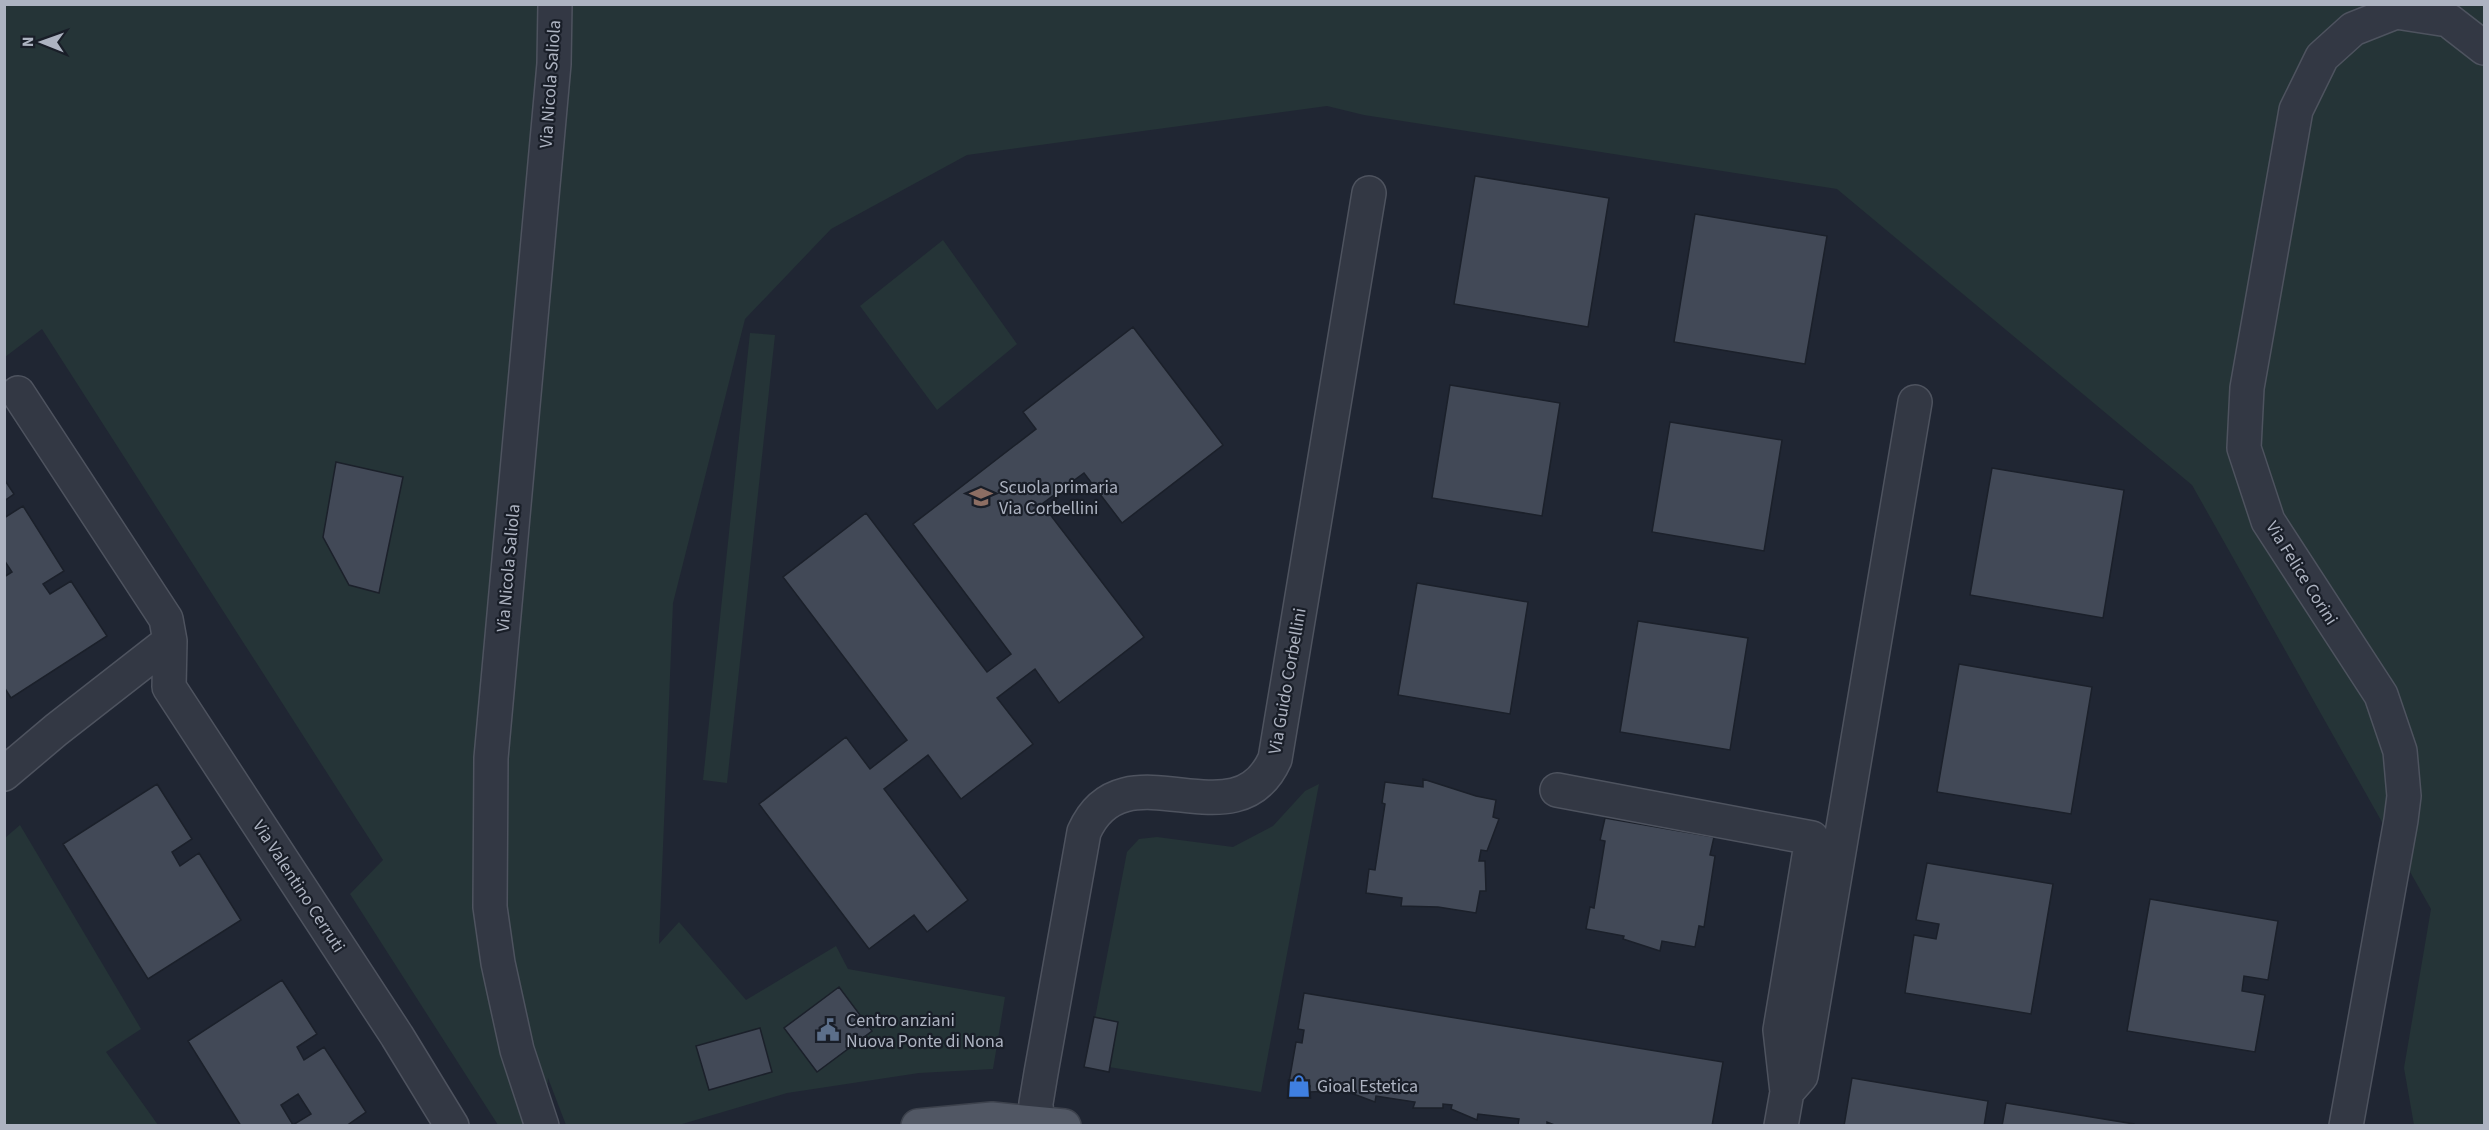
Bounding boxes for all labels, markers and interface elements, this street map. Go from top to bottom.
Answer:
north arrow [12,12,72,72]
street label: Via Nicola Saliola [534,19,567,149]
text: N [17,36,39,47]
place label: Scuola primaria Via Corbellini [999,475,1118,521]
school or university icon: Scuola primaria Via Corbellini [968,484,994,510]
street label: Via Nicola Saliola [490,503,527,633]
street label: Via Felice Corini [2260,516,2344,630]
street label: Via Guido Corbellini [1262,606,1313,756]
street label: Via Valentino Cerruti [246,815,351,957]
place label: Centro anziani Nuova Ponte di Nona [846,1008,1004,1054]
public building icon: Centro anziani Nuova Ponte di Nona [815,1017,841,1043]
shop icon: Gioal Estetica [1286,1073,1312,1099]
place label: Gioal Estetica [1317,1074,1418,1099]

